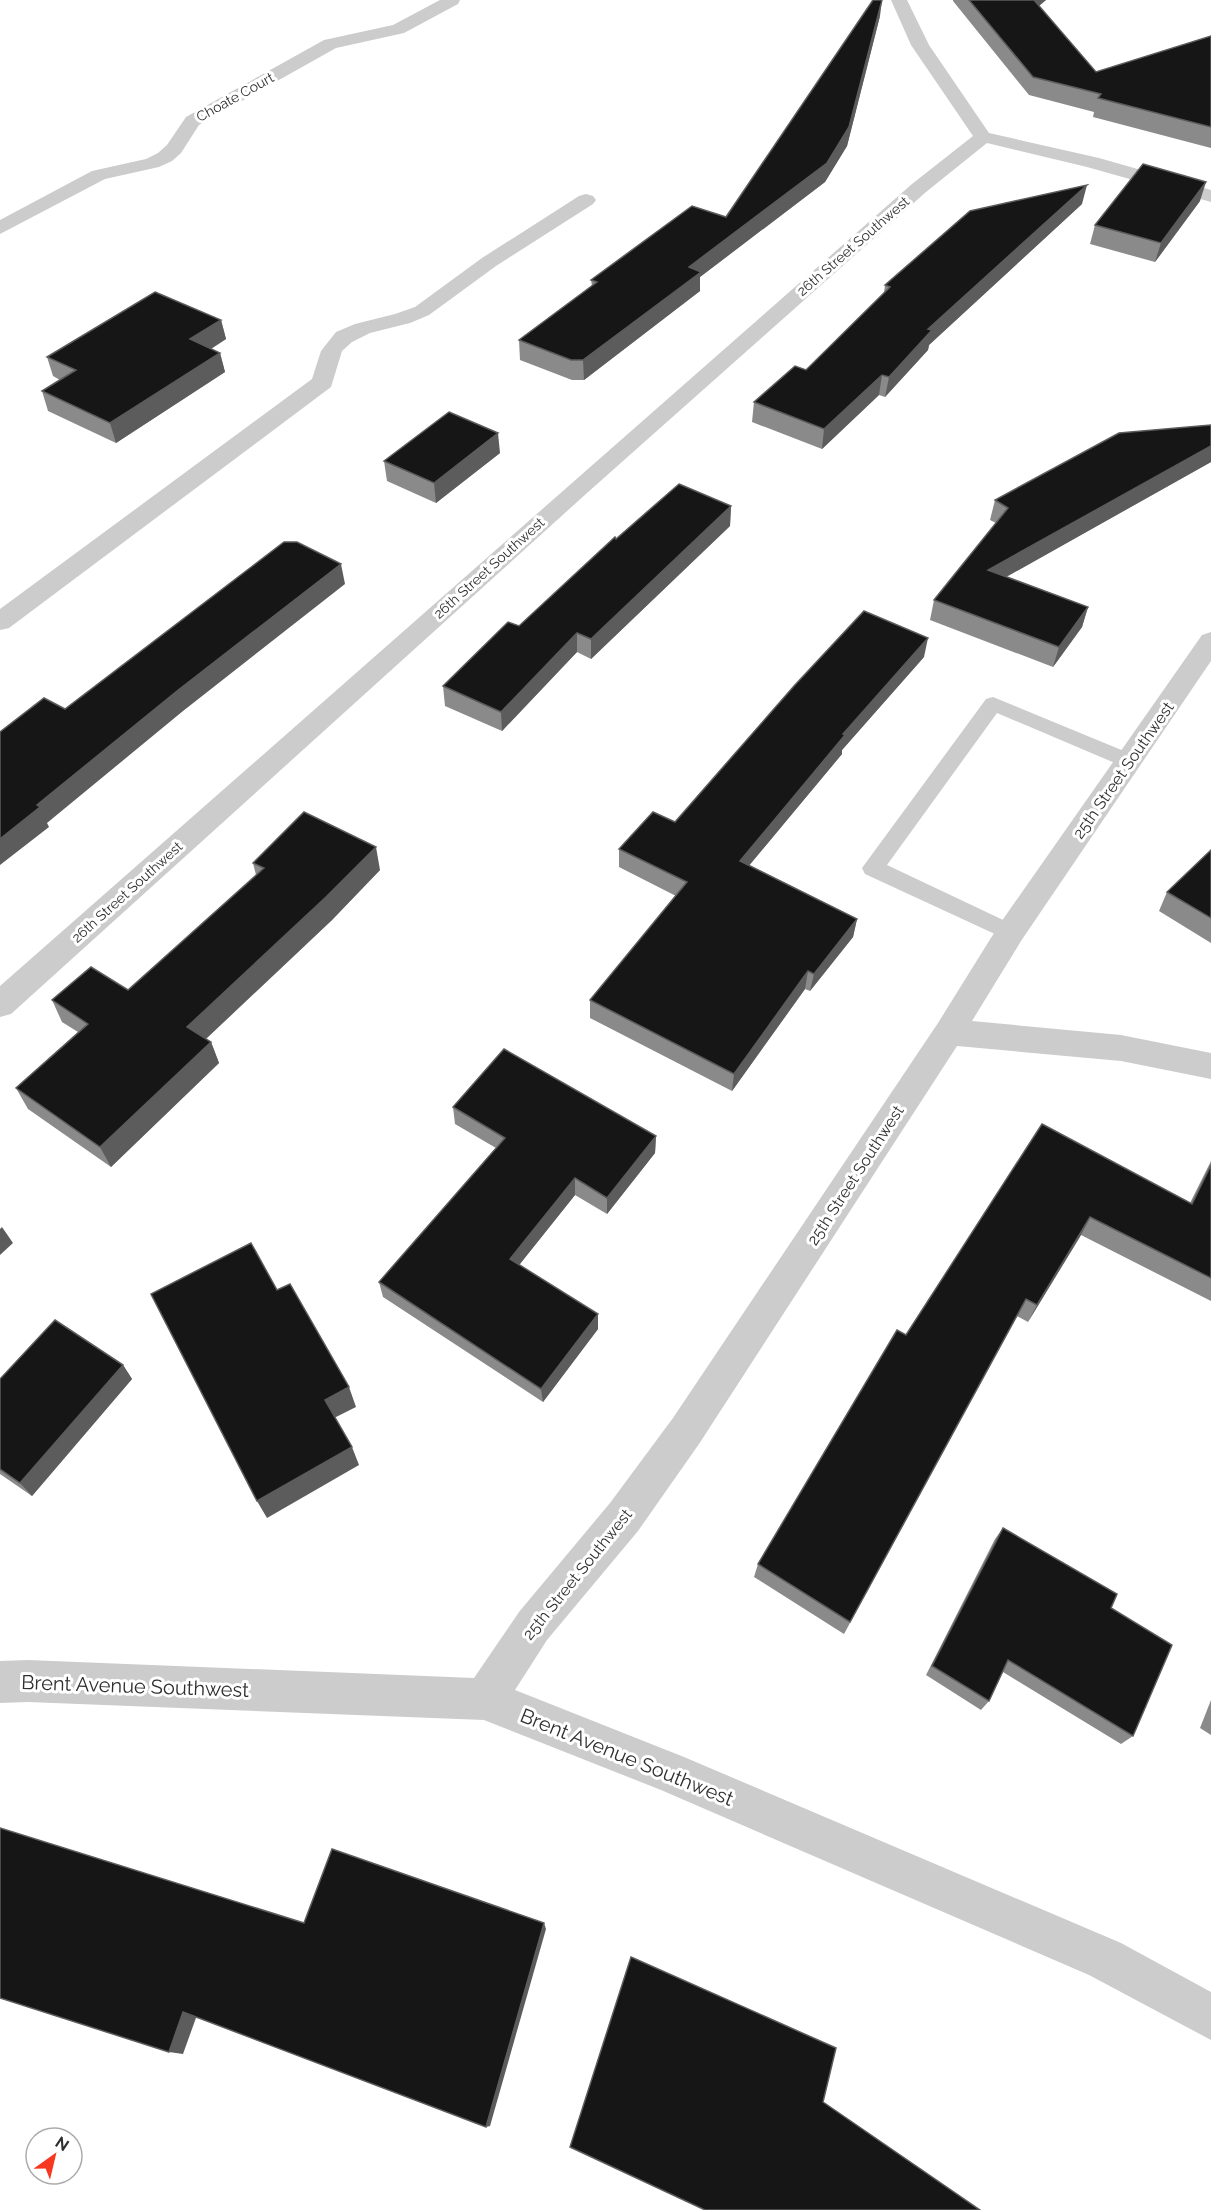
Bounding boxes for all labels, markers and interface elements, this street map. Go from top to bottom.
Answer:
street label: Choate Court [194,69,277,125]
street label: 26th Street Southwest [794,193,913,299]
street label: 26th Street Southwest [430,514,548,622]
street label: 25th Street Southwest [1069,698,1178,842]
street label: 26th Street Southwest [68,838,186,946]
street label: 25th Street Southwest [803,1101,908,1249]
street label: 25th Street Southwest [519,1505,636,1644]
street label: Brent Avenue Southwest [21,1670,250,1702]
street label: Brent Avenue Southwest [517,1703,737,1811]
north arrow [24,2126,84,2186]
text: N [52,2133,72,2155]

